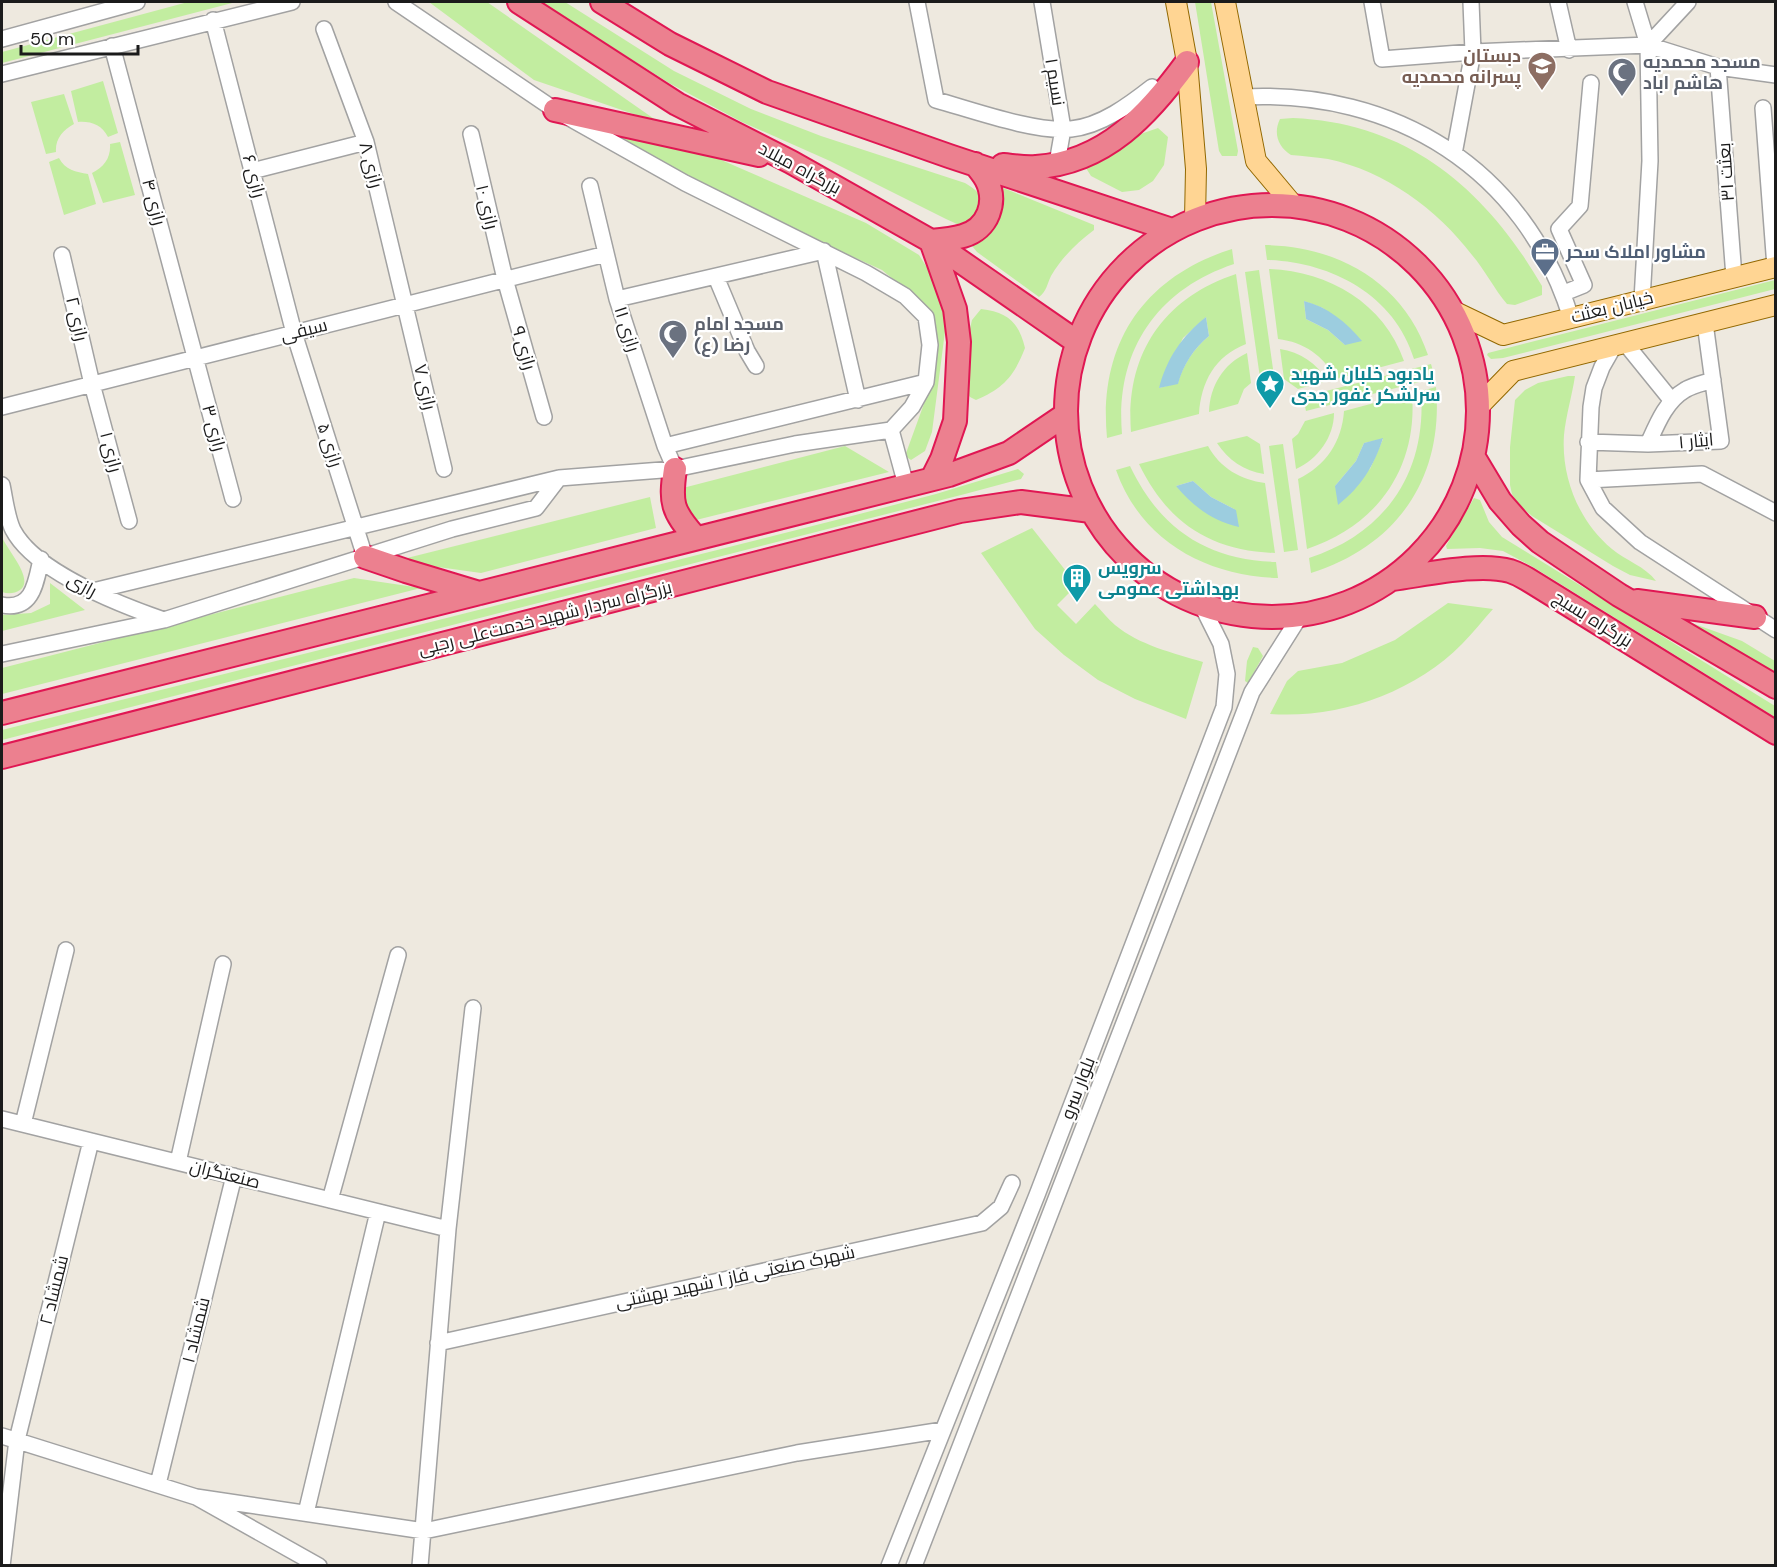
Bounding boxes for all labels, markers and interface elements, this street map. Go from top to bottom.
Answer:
scale bar [21,18,138,56]
text: 50 m [30,27,74,51]
place label: دبستان پسرانه محمدیه [1402,44,1521,89]
school or university icon: دبستان پسرانه محمدیه [1526,50,1558,92]
place label: مسجد محمدیه هاشم اباد [1643,50,1761,95]
mosque icon: مسجد محمدیه هاشم اباد [1606,56,1638,98]
street label: نسیم ۱ [1039,57,1071,107]
street label: بزرگراه میلاد [755,136,845,200]
street label: رازی ۸ [353,139,389,191]
street label: بعثت ۳۱ [1712,142,1740,202]
street label: رازی ۶ [237,152,271,200]
street label: رازی ۴ [136,176,172,228]
street label: رازی ۱۰ [470,182,504,232]
office icon: مشاور املاک سحر [1529,236,1561,278]
place label: مشاور املاک سحر [1565,240,1706,264]
street label: خیابان بعثت [1568,285,1656,329]
street label: رازی ۲ [60,295,94,343]
street label: رازی ۱۱ [608,303,646,355]
place label: مسجد امام رضا (ع) [694,312,784,357]
street label: سیفی [278,313,330,347]
mosque icon: مسجد امام رضا (ع) [657,318,689,360]
street label: رازی ۹ [506,323,542,373]
street label: رازی ۷ [408,362,442,412]
place label: یادبود خلبان شهید سرلشکر غفور جدی [1291,362,1441,407]
place icon: یادبود خلبان شهید سرلشکر غفور جدی [1254,368,1286,410]
street label: رازی ۳ [196,402,232,454]
street label: رازی ۵ [312,420,348,470]
street label: ایثار ۱ [1677,428,1715,454]
street label: رازی ۱ [94,429,128,475]
place label: سرویس بهداشتی عمومی [1098,556,1239,601]
building icon: سرویس بهداشتی عمومی [1061,562,1093,604]
street label: رازی [63,567,101,603]
street label: بزرگراه سردار شهید خدمت‌علی رجبی [416,575,674,661]
street label: بزرگراه بسیج [1549,585,1637,653]
street label: بلوار سرو [1055,1053,1101,1123]
street label: صنعتگران [187,1154,263,1194]
street label: شهرک صنعتی فاز ۱ شهید بهشتی [613,1240,857,1314]
street label: شمشاد ۲ [34,1253,74,1327]
street label: شمشاد ۱ [176,1295,216,1365]

